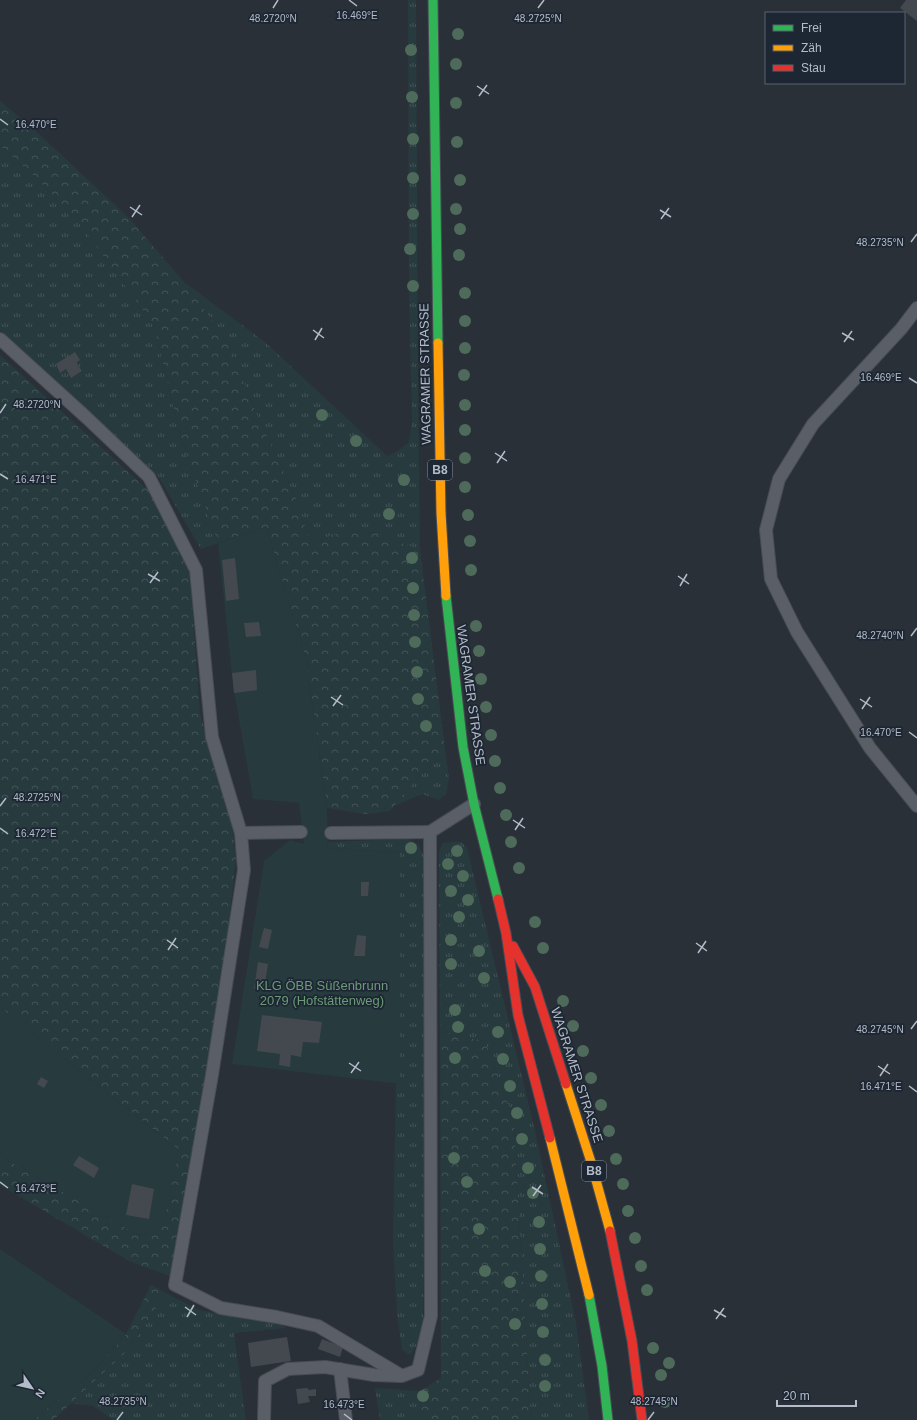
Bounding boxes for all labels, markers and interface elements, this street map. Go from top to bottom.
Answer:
text: 16.469°E [336,10,378,21]
legend [765,12,905,84]
text: 48.2720°N [249,13,297,24]
text: 48.2725°N [514,13,562,24]
text: Frei [801,21,822,35]
text: Zäh [801,41,822,55]
text: Stau [801,61,826,75]
text: 16.470°E [15,119,57,130]
text: 48.2735°N [856,237,904,248]
street label: WAGRAMER STRASSE [416,303,434,445]
text: 16.469°E [860,372,902,383]
text: 48.2720°N [13,399,61,410]
road number: B8 [428,460,452,480]
text: 16.471°E [15,474,57,485]
street label: WAGRAMER STRASSE [454,624,488,767]
text: 48.2740°N [856,630,904,641]
text: 16.470°E [860,727,902,738]
text: 48.2725°N [13,792,61,803]
text: 16.472°E [15,828,57,839]
park label: KLG ÖBB Süßenbrunn 2079 (Hofstättenweg) [256,978,388,1008]
street label: WAGRAMER STRASSE [548,1005,606,1145]
text: 48.2745°N [856,1024,904,1035]
text: 16.471°E [860,1081,902,1092]
road number: B8 [582,1161,606,1181]
text: 16.473°E [15,1183,57,1194]
north arrow [12,1368,52,1408]
scale bar [777,1382,856,1408]
text: N [33,1387,47,1400]
text: 20 m [783,1389,810,1403]
text: 48.2735°N [99,1396,147,1407]
text: 48.2745°N [630,1396,678,1407]
text: 16.473°E [323,1399,365,1410]

